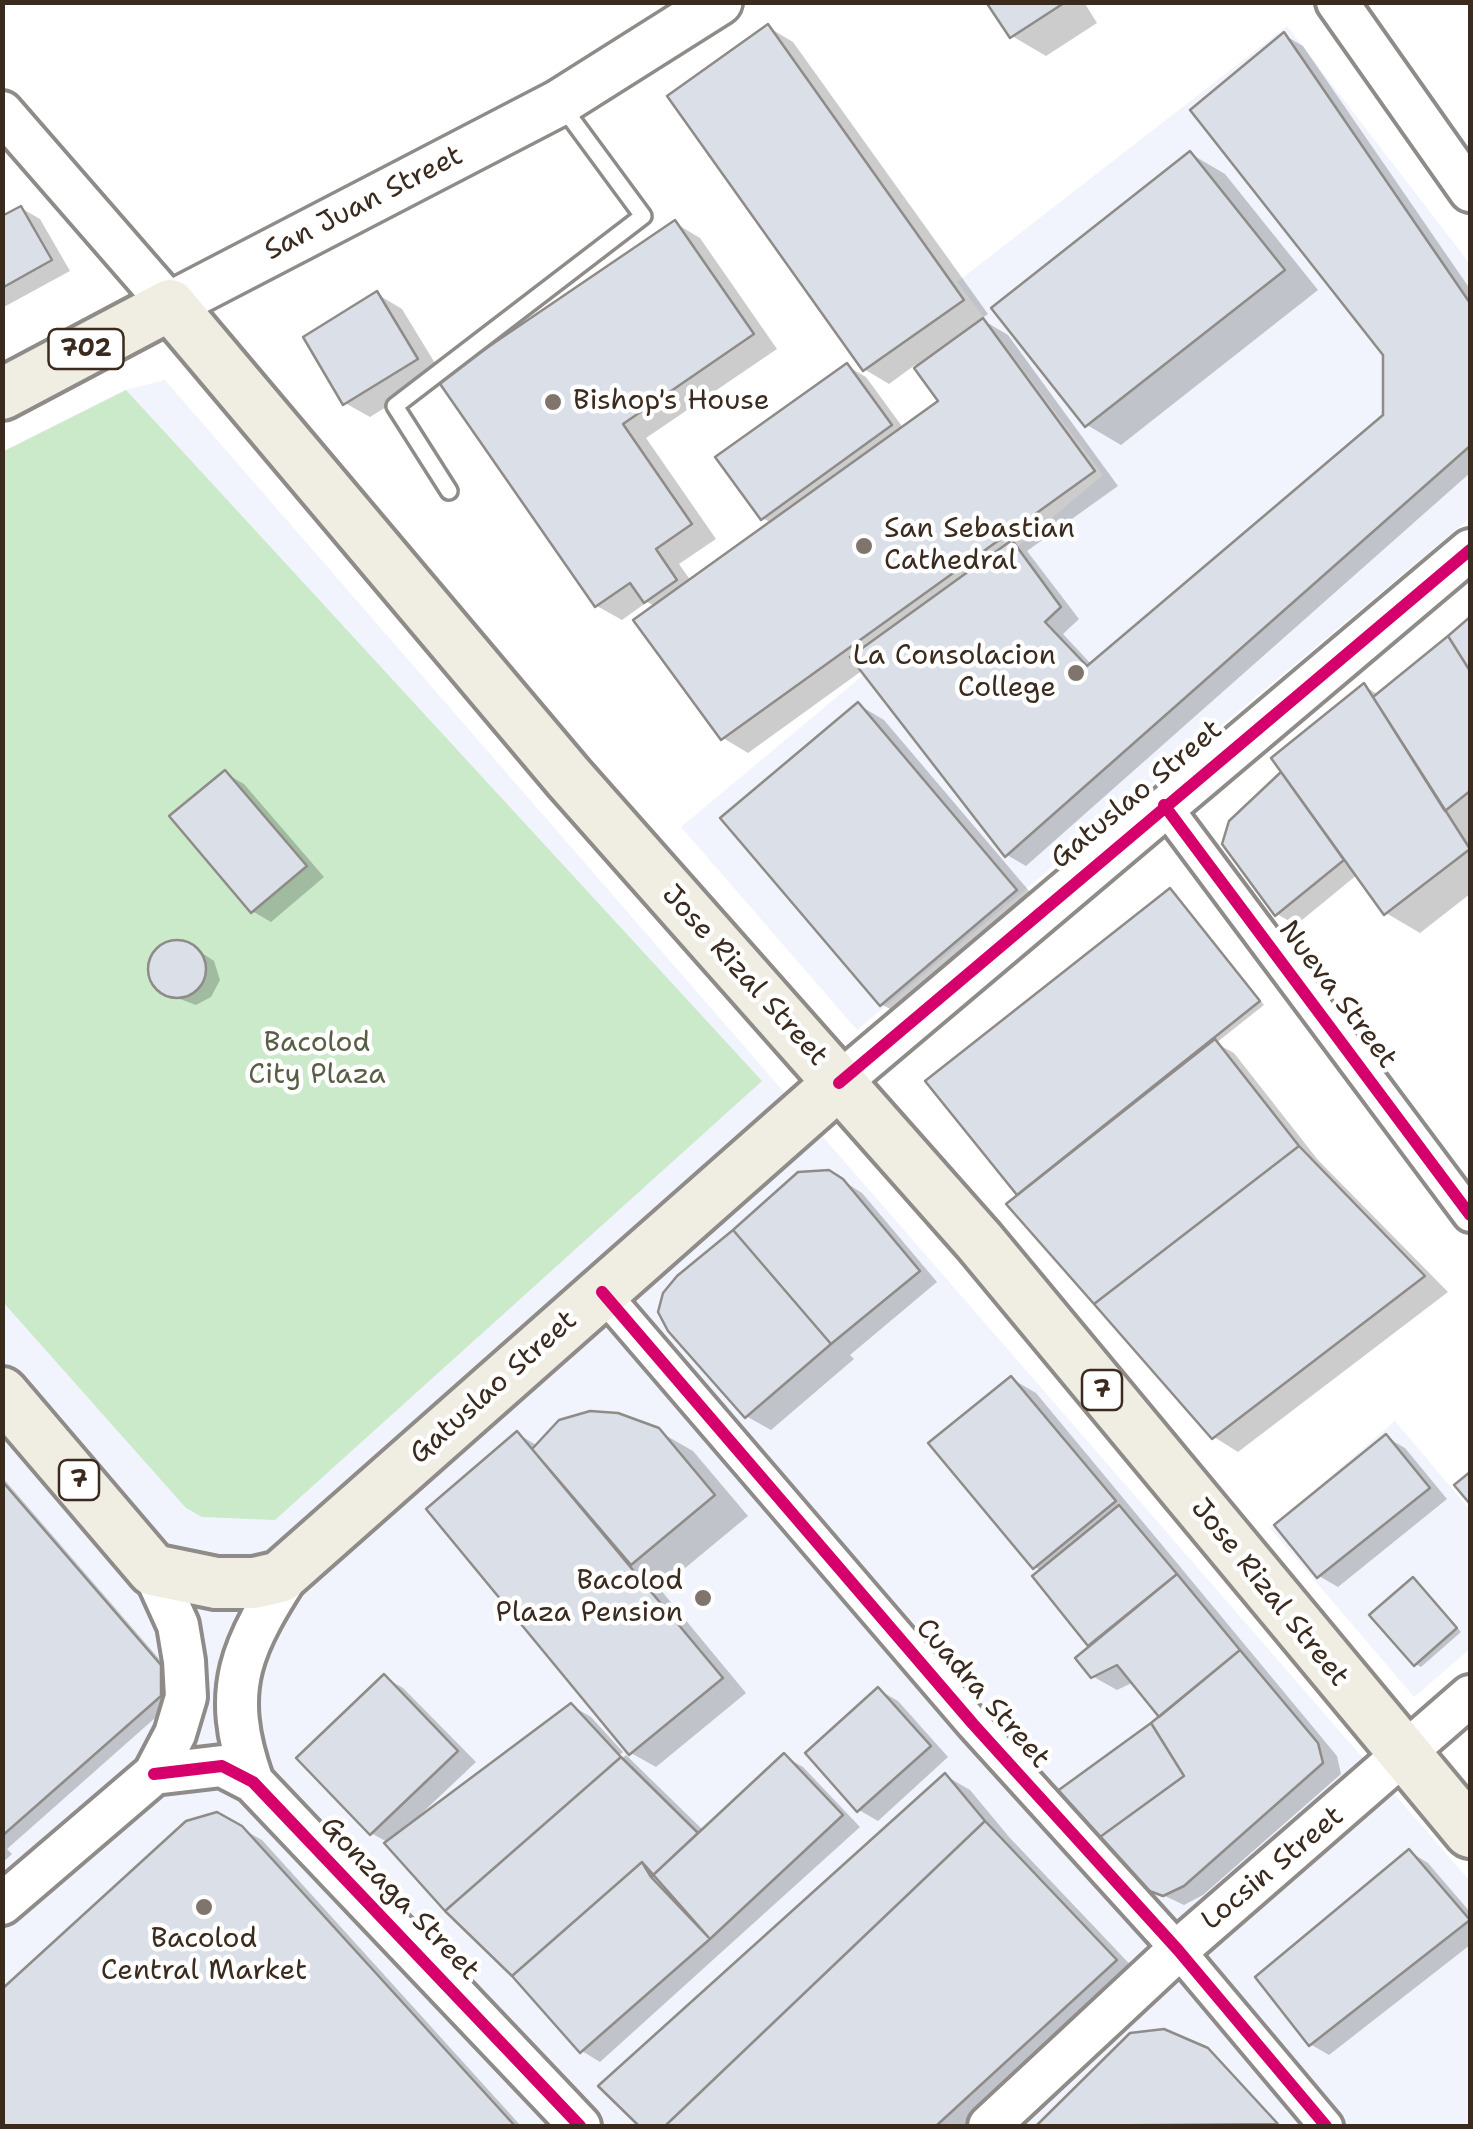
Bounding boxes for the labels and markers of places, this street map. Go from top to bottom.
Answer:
place label: Bishop's House [573,385,770,419]
marker: Bishop's House [542,391,564,413]
place label: San Sebastian Cathedral [884,513,1075,579]
marker: San Sebastian Cathedral [853,535,875,557]
place label: La Consolacion College [853,640,1056,706]
marker: La Consolacion College [1065,662,1087,684]
place label: Bacolod Plaza Pension [496,1565,683,1631]
marker: Bacolod Plaza Pension [692,1587,714,1609]
marker: Bacolod Central Market [193,1896,215,1918]
place label: Bacolod Central Market [101,1923,307,1989]

